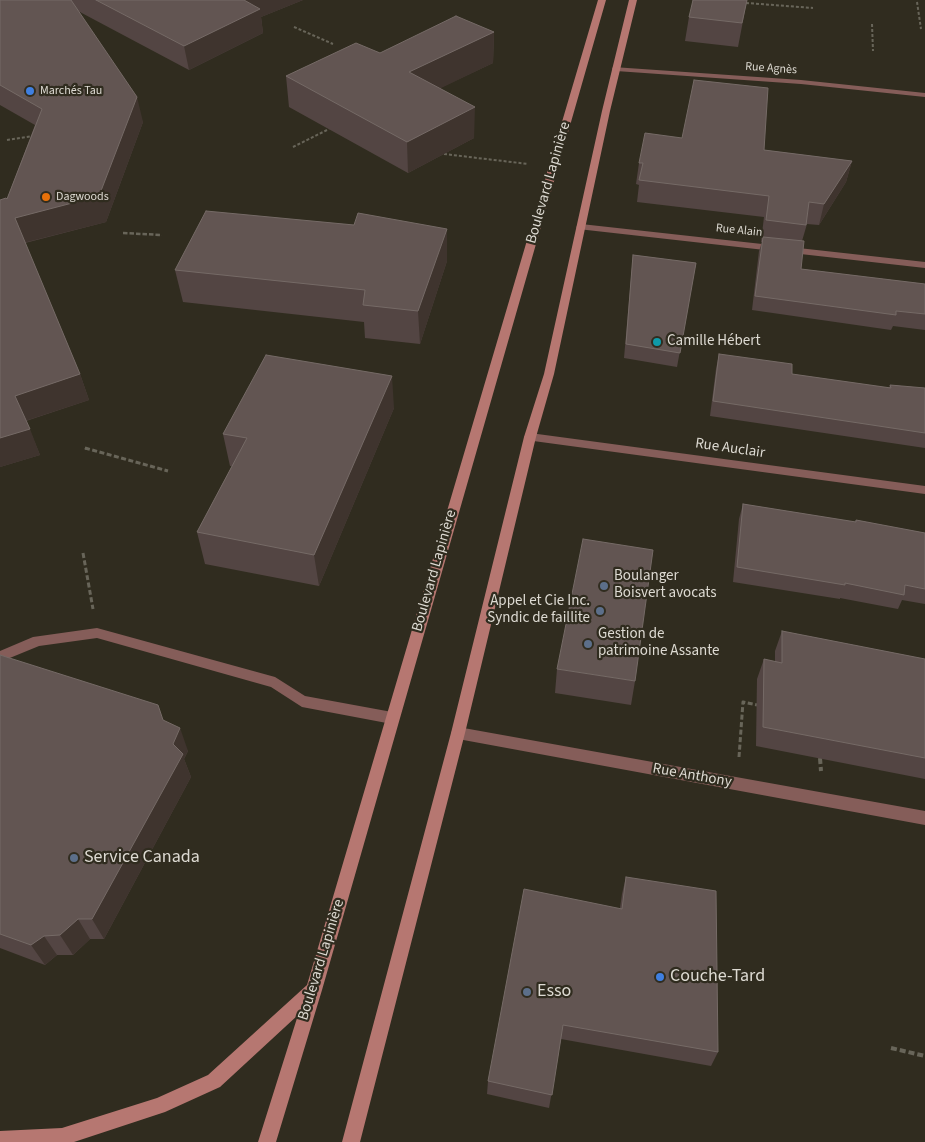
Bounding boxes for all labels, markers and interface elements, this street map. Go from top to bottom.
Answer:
street label: Rue Agnès [745,60,797,78]
place label: Marchés Tau [40,84,102,98]
marker: Marchés Tau [24,85,36,97]
street label: Boulevard Lapinière [523,120,575,246]
place label: Dagwoods [56,190,109,204]
marker: Dagwoods [40,191,52,203]
street label: Rue Alain [715,221,763,241]
place label: Camille Hébert [667,333,761,351]
marker: Camille Hébert [651,336,663,348]
street label: Rue Auclair [694,435,766,463]
street label: Boulevard Lapinière [409,508,461,634]
place label: Boulanger Boisvert avocats [614,568,716,603]
marker: Boulanger Boisvert avocats [598,580,610,592]
place label: Appel et Cie Inc. Syndic de faillite [487,593,590,628]
marker: Appel et Cie Inc. Syndic de faillite [594,605,606,617]
place label: Gestion de patrimoine Assante [598,626,719,661]
marker: Gestion de patrimoine Assante [582,638,594,650]
street label: Rue Anthony [651,760,733,792]
place label: Service Canada [84,847,200,869]
marker: Service Canada [68,852,80,864]
street label: Boulevard Lapinière [295,897,349,1023]
place label: Couche-Tard [670,966,765,988]
marker: Couche-Tard [654,971,666,983]
place label: Esso [537,981,571,1003]
marker: Esso [521,986,533,998]

